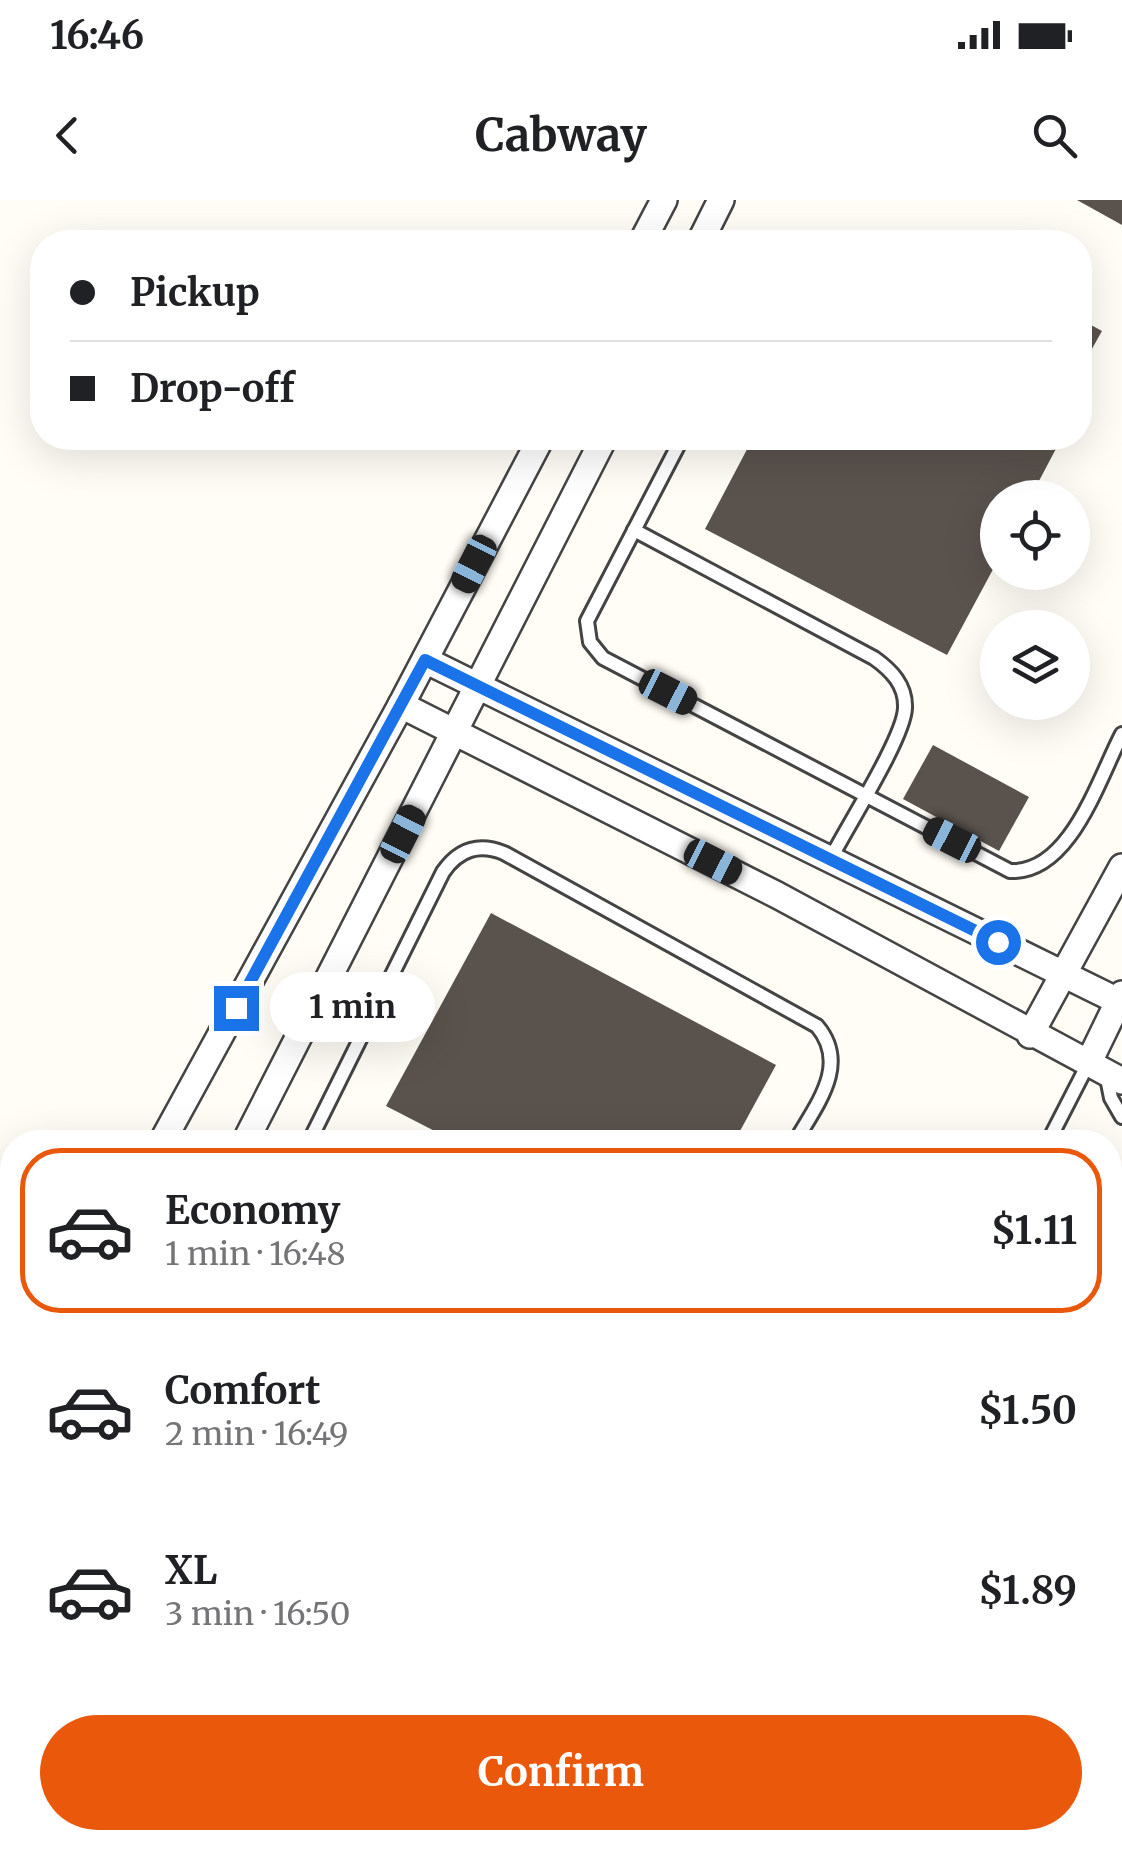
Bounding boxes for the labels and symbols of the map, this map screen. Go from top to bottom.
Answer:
car [447,530,501,598]
car [634,665,702,719]
car [376,800,430,868]
car [918,813,986,867]
car [679,835,747,889]
route start [976,920,1021,965]
callout: 1 min [271,973,436,1043]
route end [214,986,259,1031]

